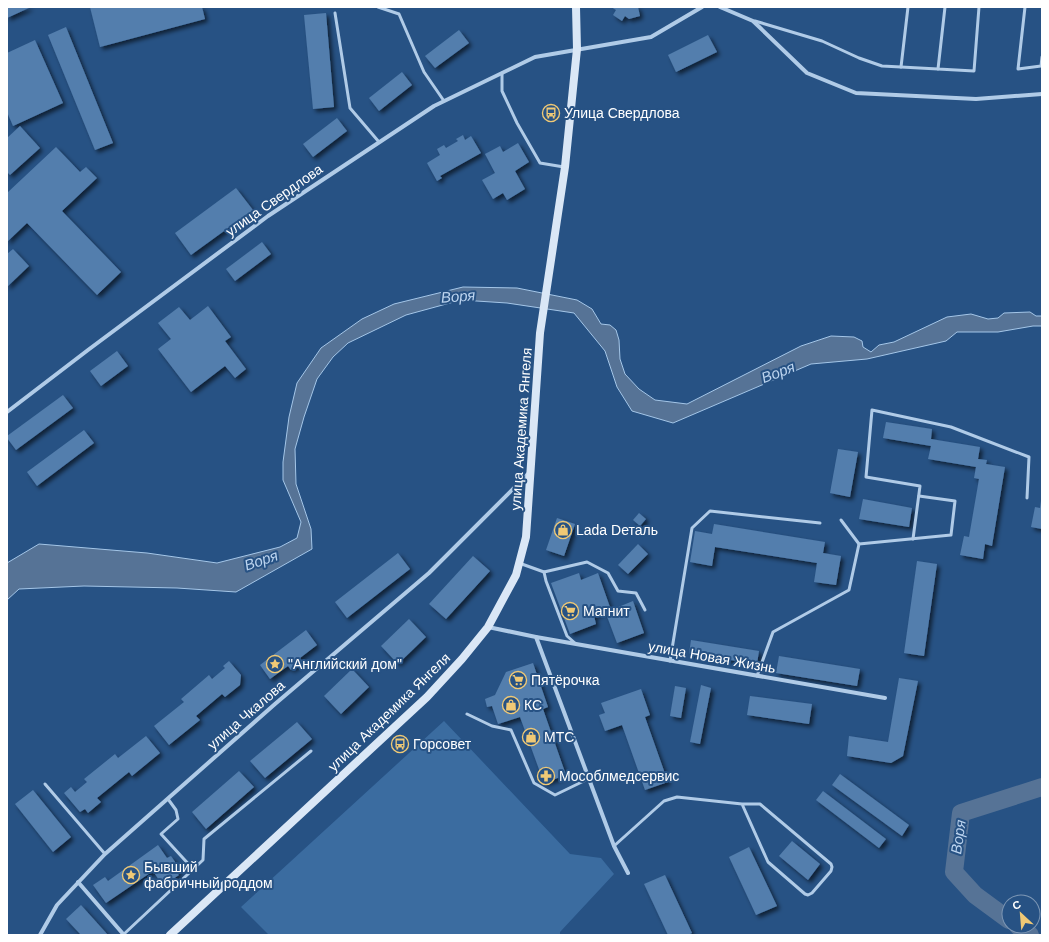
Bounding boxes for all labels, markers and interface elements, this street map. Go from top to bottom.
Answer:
bus stop icon: Улица Свердлова [541,103,561,123]
place label: Улица Свердлова [564,105,680,121]
street label: улица Свердлова [223,161,326,239]
water label: Воря [440,286,476,306]
street label: улица Академика Янгеля [507,347,535,511]
water label: Воря [759,358,797,386]
shop icon: Lada Dеталь [553,520,573,540]
place label: Lada Dеталь [576,522,658,538]
water label: Воря [242,546,280,574]
supermarket icon: Магнит [560,601,580,621]
place label: Магнит [583,603,630,619]
street label: улица Новая Жизнь [647,638,777,676]
street label: улица Академика Янгеля [325,650,453,774]
place icon: "Английский дом" [265,654,285,674]
place label: "Английский дом" [288,656,402,672]
supermarket icon: Пятёрочка [508,670,528,690]
place label: Пятёрочка [531,672,600,688]
street label: улица Чкалова [204,677,288,753]
shop icon: КС [501,695,521,715]
place label: КС [524,697,542,713]
shop icon: МТС [521,727,541,747]
place label: МТС [544,729,574,745]
bus stop icon: Горсовет [390,734,410,754]
place label: Горсовет [413,736,472,752]
pharmacy icon: Мособлмедсервис [536,766,556,786]
place label: Мособлмедсервис [559,768,679,784]
water label: Воря [947,819,969,855]
place label: Бывший фабричный роддом [144,859,273,891]
place icon: Бывший фабричный роддом [121,865,141,885]
north arrow [1001,894,1041,934]
text: С [1010,898,1023,912]

